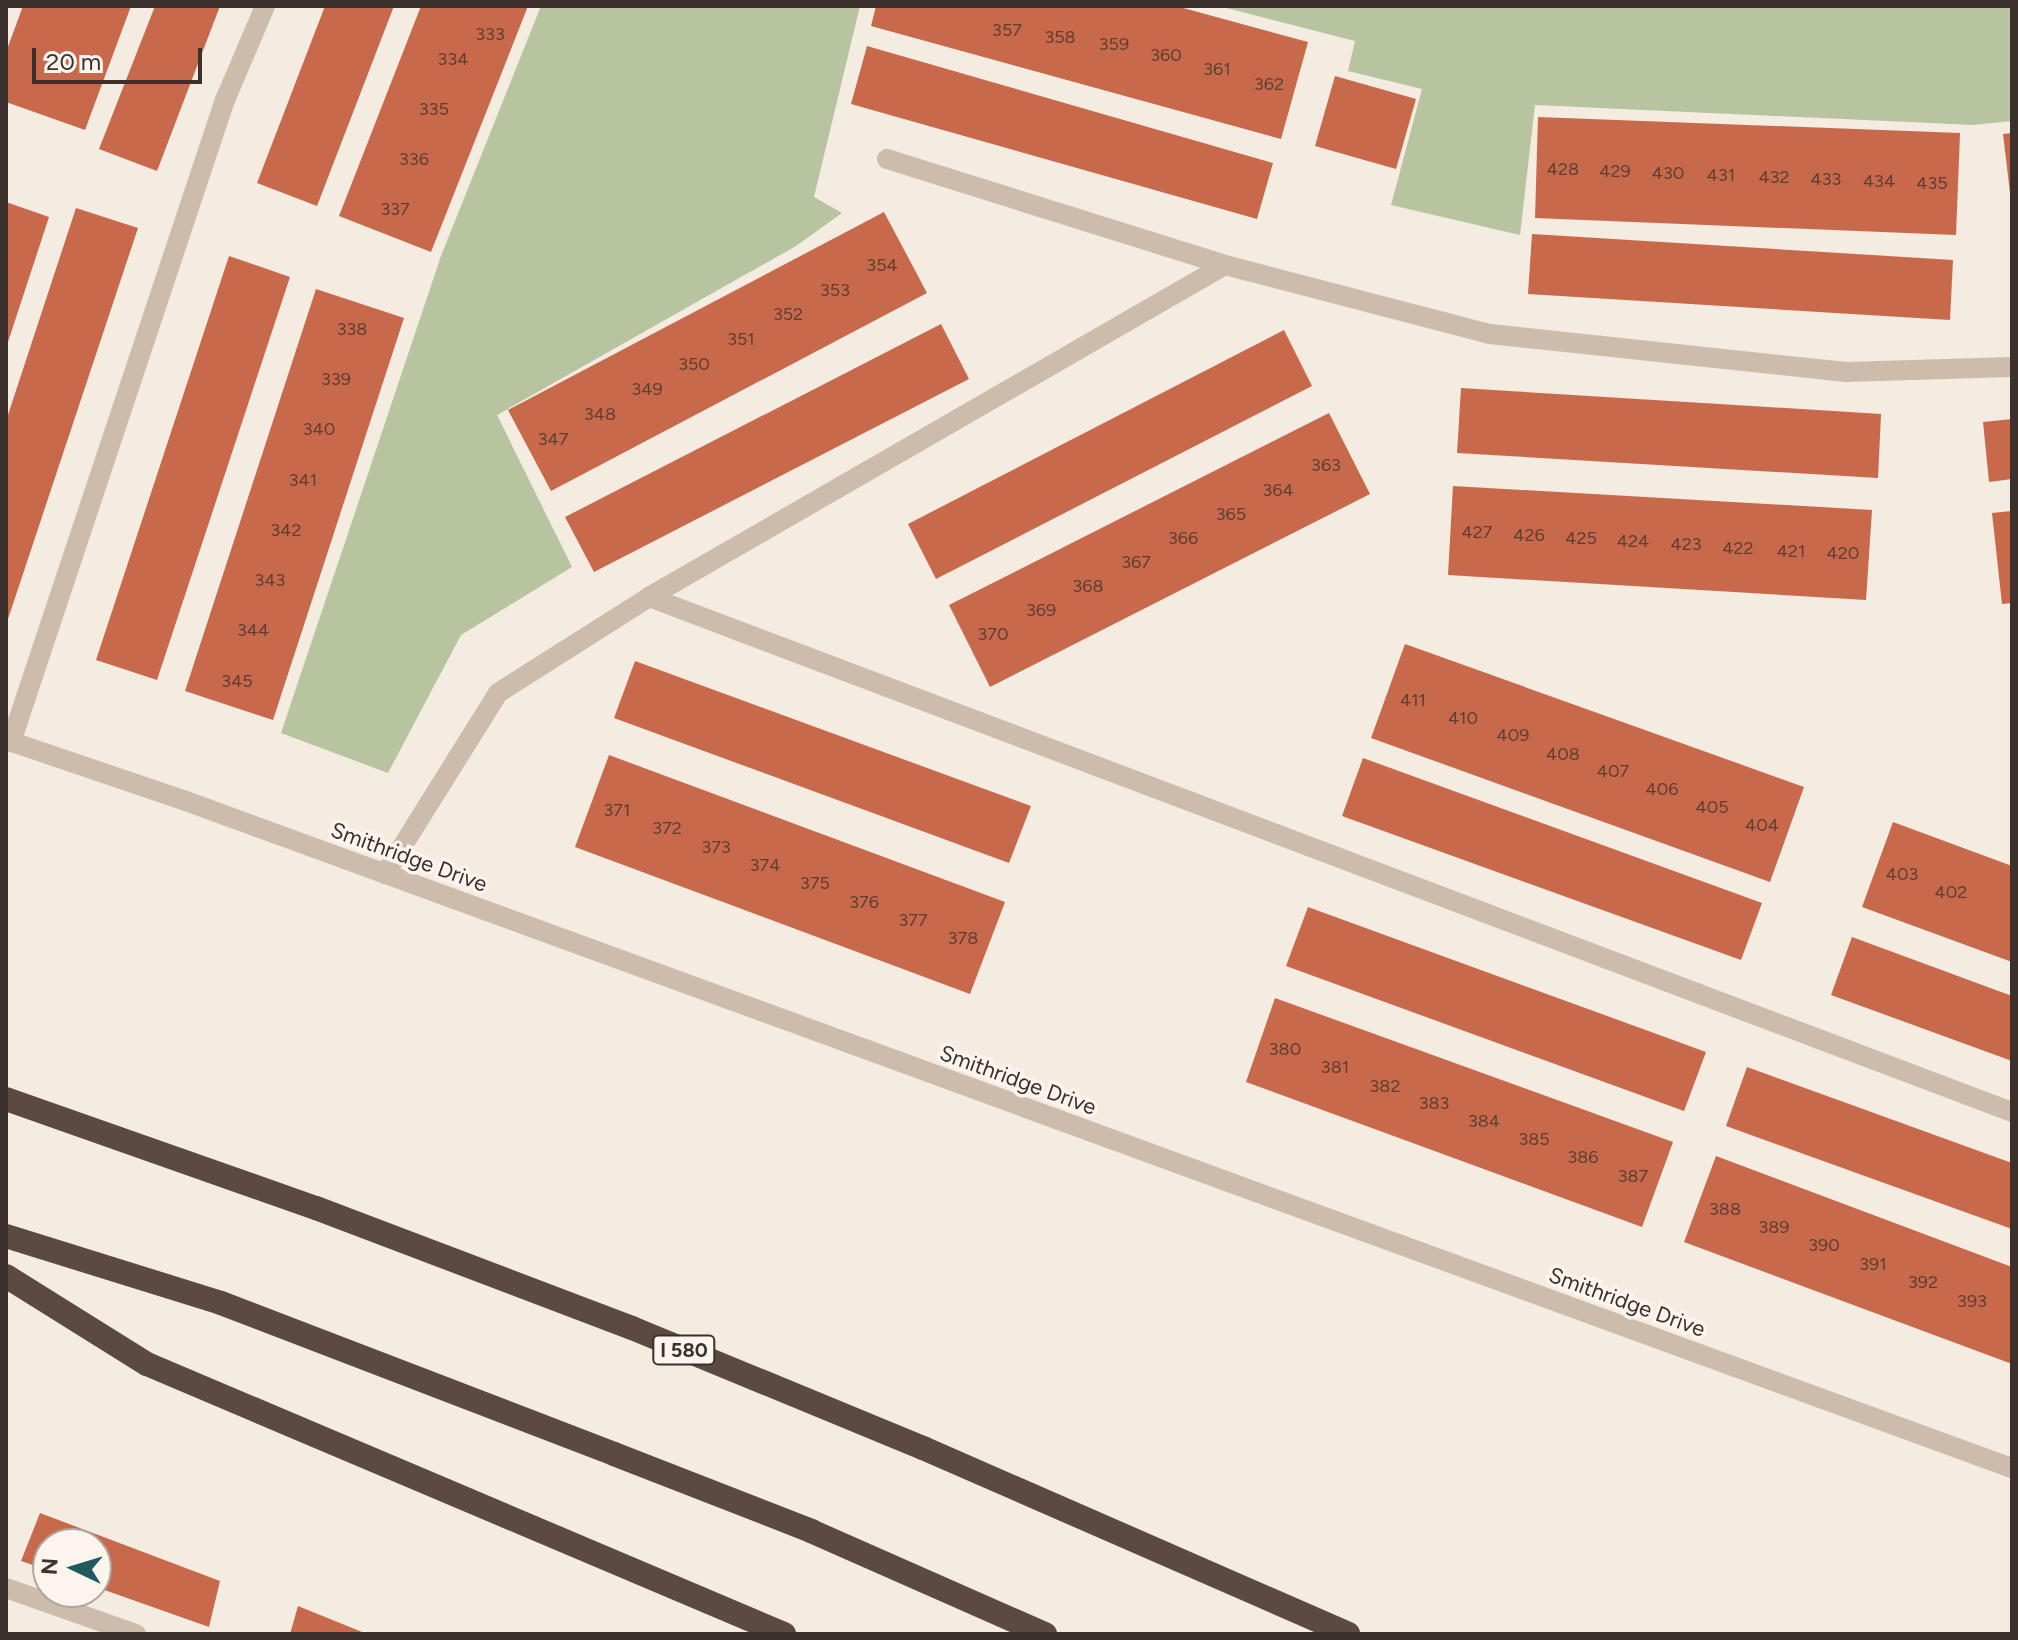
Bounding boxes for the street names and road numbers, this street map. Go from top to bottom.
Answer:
street label: Smithridge Drive [327,816,491,898]
street label: Smithridge Drive [936,1039,1100,1121]
street label: Smithridge Drive [1545,1261,1709,1343]
road number: I 580 [652,1334,716,1366]

